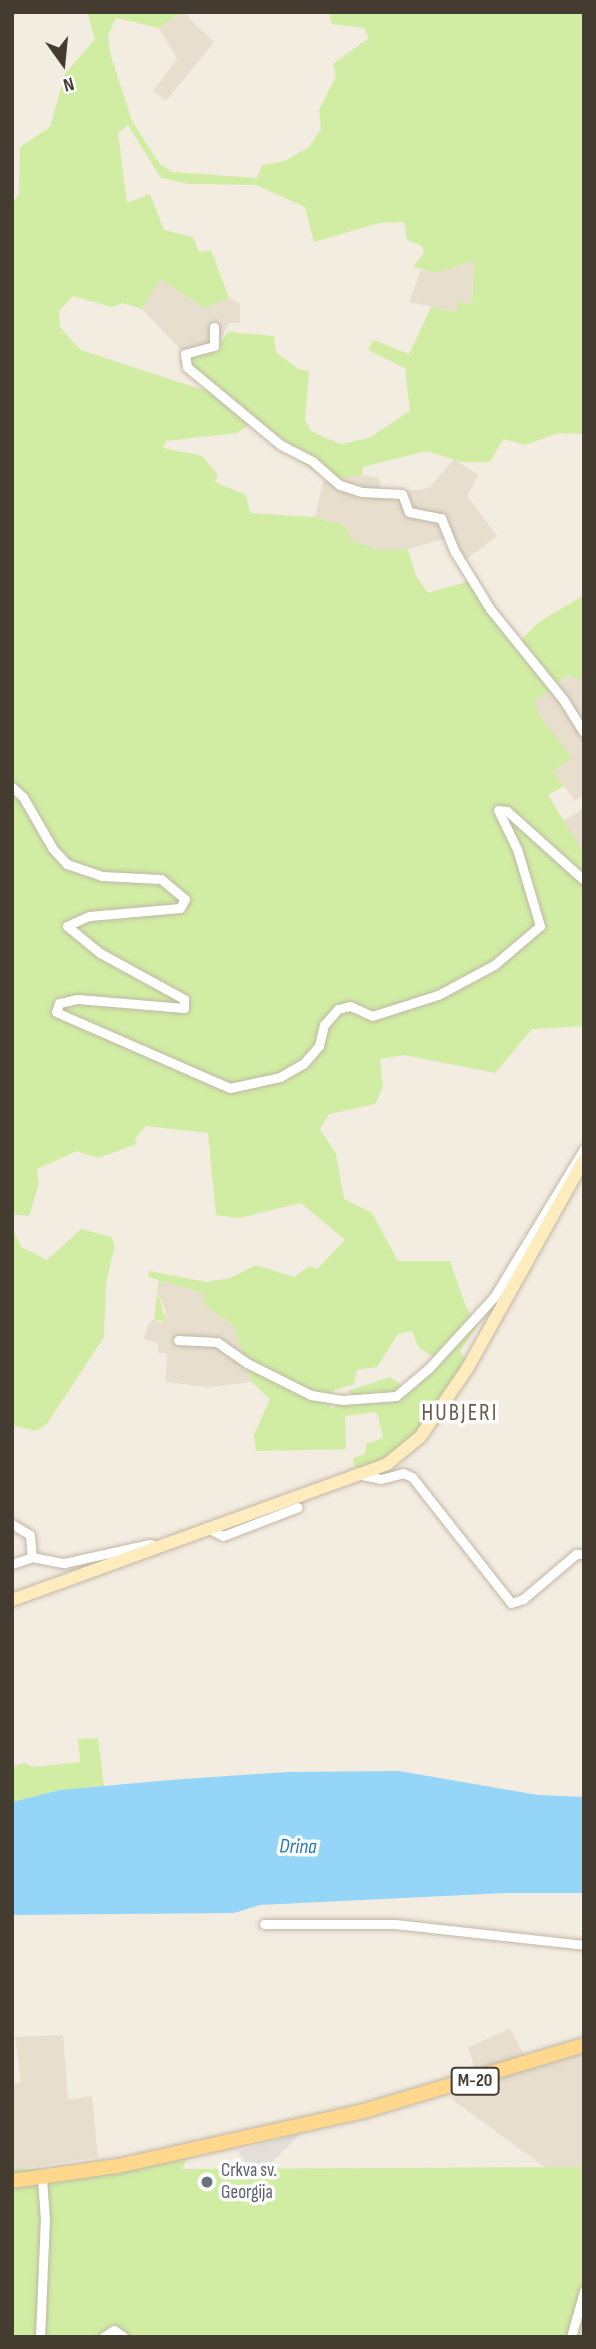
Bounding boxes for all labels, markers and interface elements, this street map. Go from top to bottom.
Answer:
north arrow [28,28,98,98]
text: N [61,71,76,96]
district label: HUBJERI [422,1399,498,1427]
water label: Drina [279,1834,317,1860]
road number: M-20 [450,2066,500,2096]
place label: Crkva sv. Georgija [221,2160,277,2204]
marker: Crkva sv. Georgija [199,2174,215,2190]

